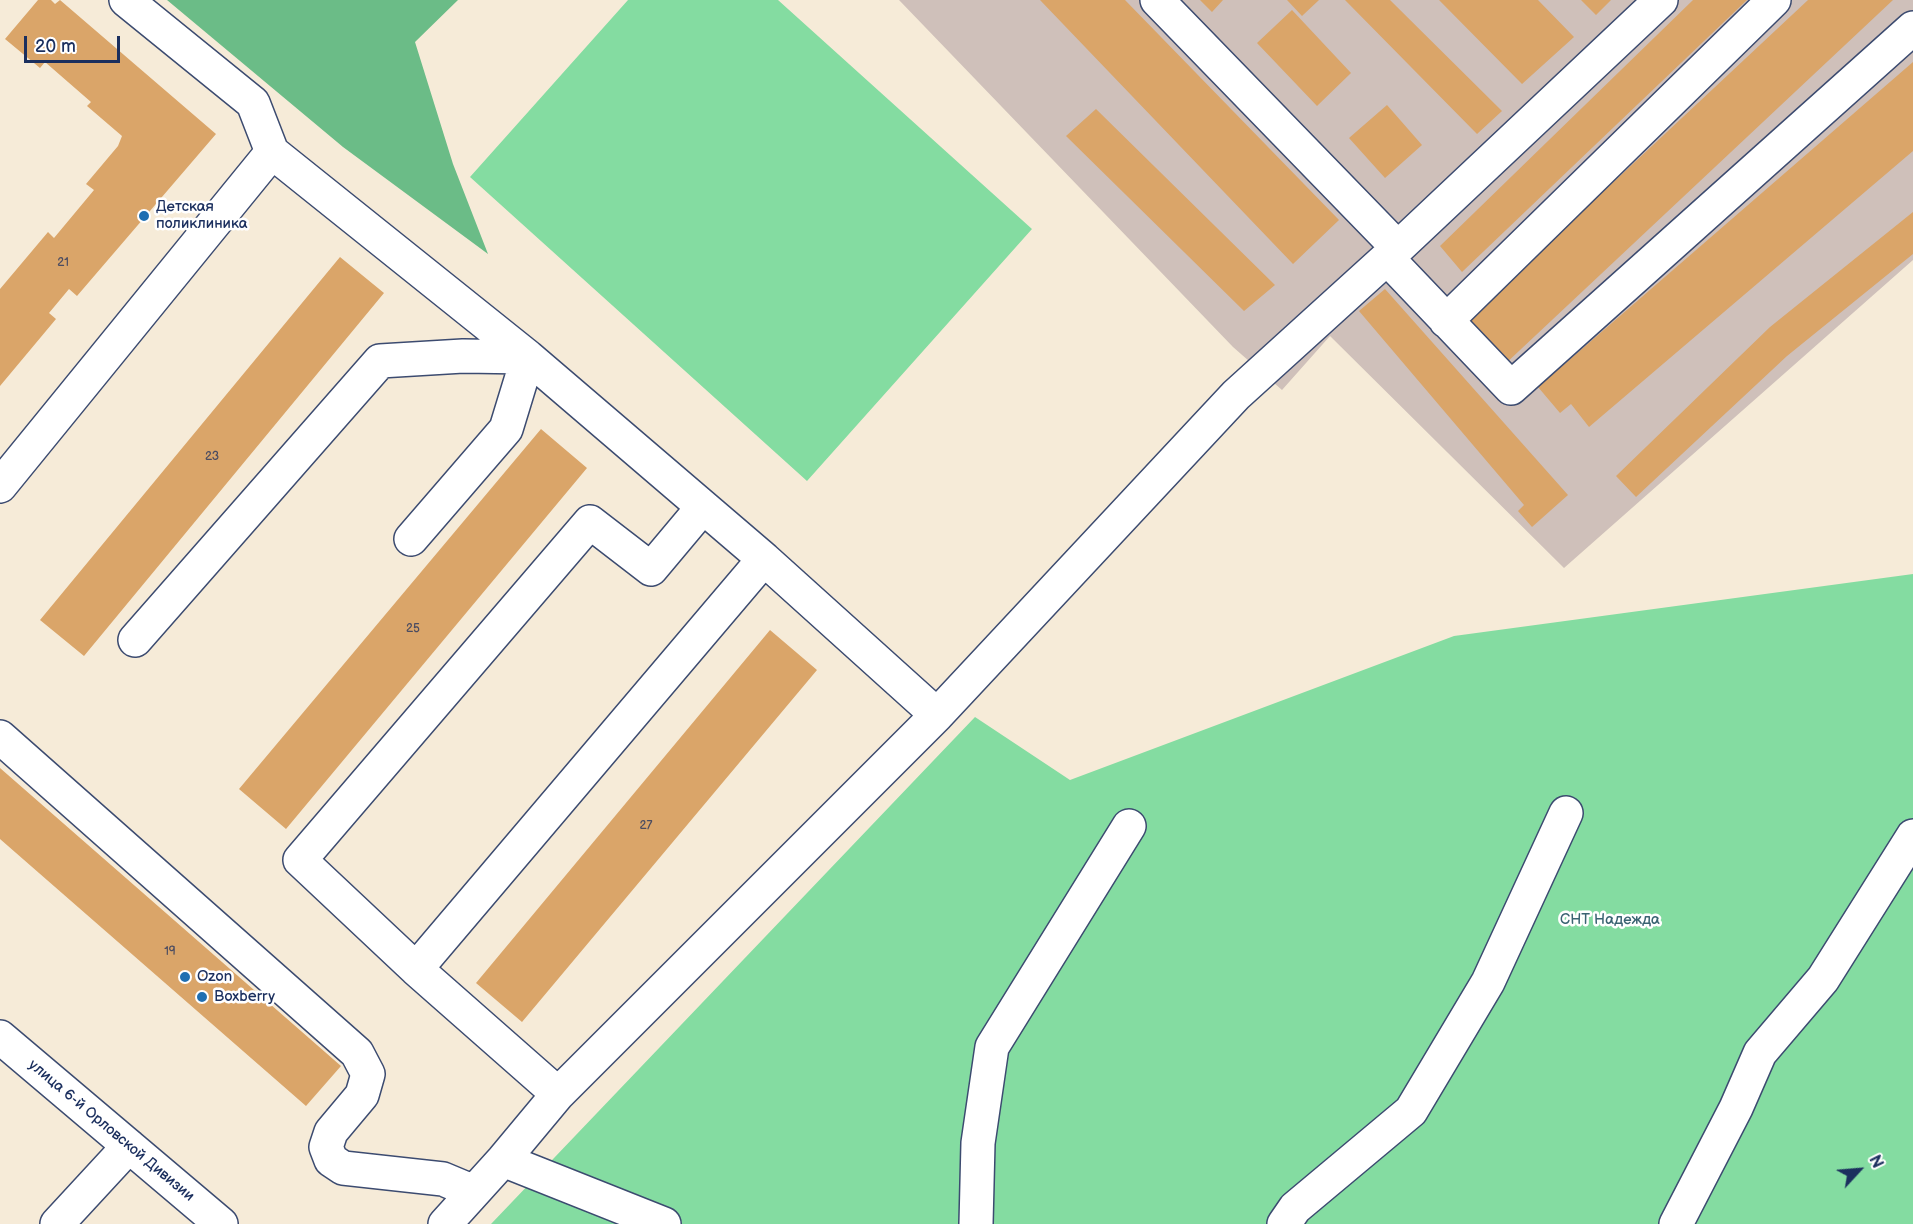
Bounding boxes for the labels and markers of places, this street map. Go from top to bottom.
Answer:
place label: Детская поликлиника [156,198,248,233]
marker: Детская поликлиника [137,209,151,223]
place label: Ozon [197,968,232,986]
marker: Ozon [178,970,192,984]
place label: Boxberry [214,988,275,1006]
marker: Boxberry [195,990,209,1004]

